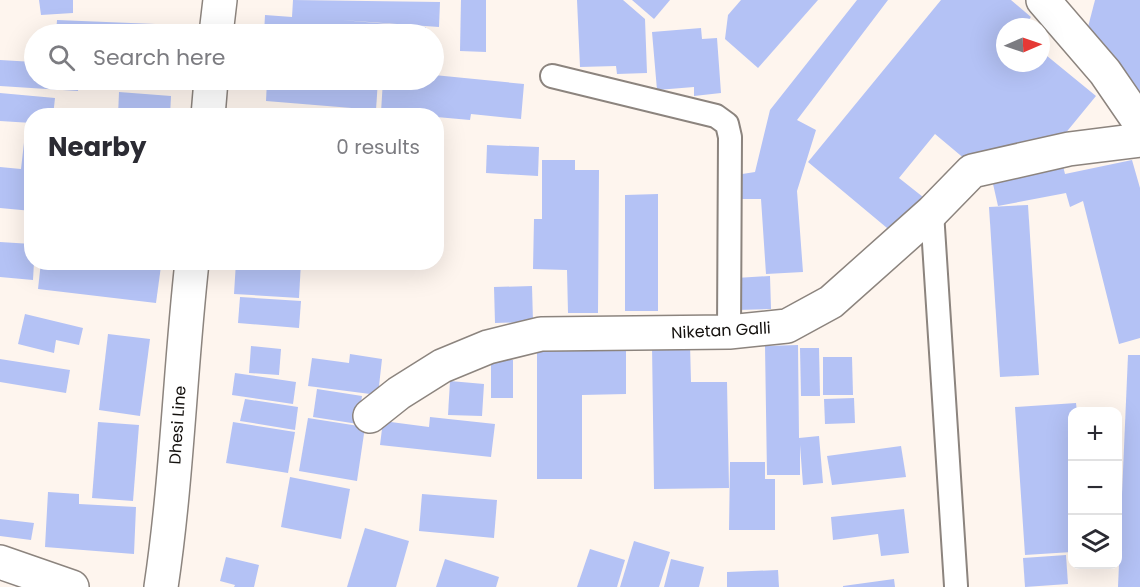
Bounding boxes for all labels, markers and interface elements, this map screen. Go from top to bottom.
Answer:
north arrow [996,18,1050,72]
search box [24,24,444,90]
icon: search [45,41,78,74]
text: Search here [93,42,226,73]
text: Nearby [48,129,146,165]
text: 0 results [336,133,420,161]
street label: Niketan Galli [671,316,771,345]
street label: Dhesi Line [163,385,192,465]
map controls [1068,407,1122,569]
button: + [1068,407,1122,461]
button: − [1068,461,1122,515]
button: layers [1068,515,1122,569]

